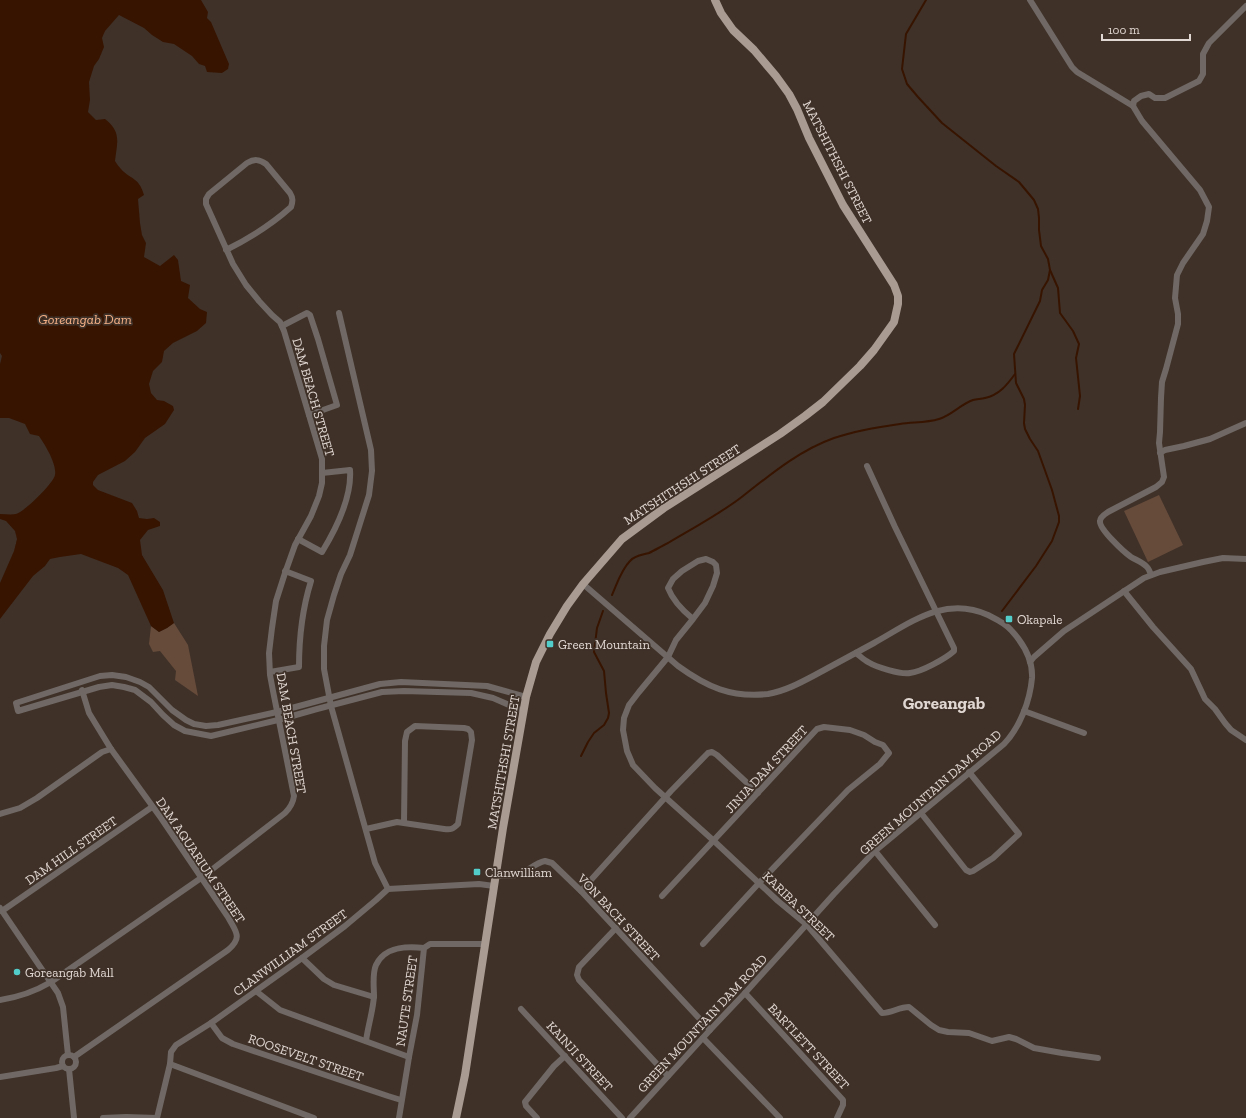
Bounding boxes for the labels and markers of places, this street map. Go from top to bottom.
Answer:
place label: Okapale [1017,612,1062,627]
marker: Okapale [1004,614,1014,624]
place label: Green Mountain [558,637,650,652]
marker: Green Mountain [545,639,555,649]
place label: Clanwilliam [485,865,553,880]
marker: Clanwilliam [472,867,482,877]
place label: Goreangab Mall [25,965,114,980]
marker: Goreangab Mall [12,967,22,977]

